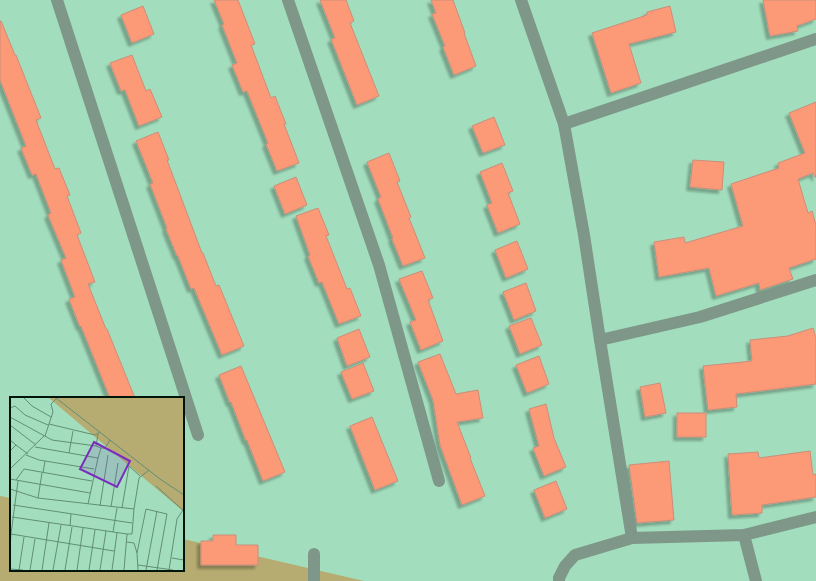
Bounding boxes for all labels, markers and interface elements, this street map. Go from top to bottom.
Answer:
inset map [10,397,184,571]

